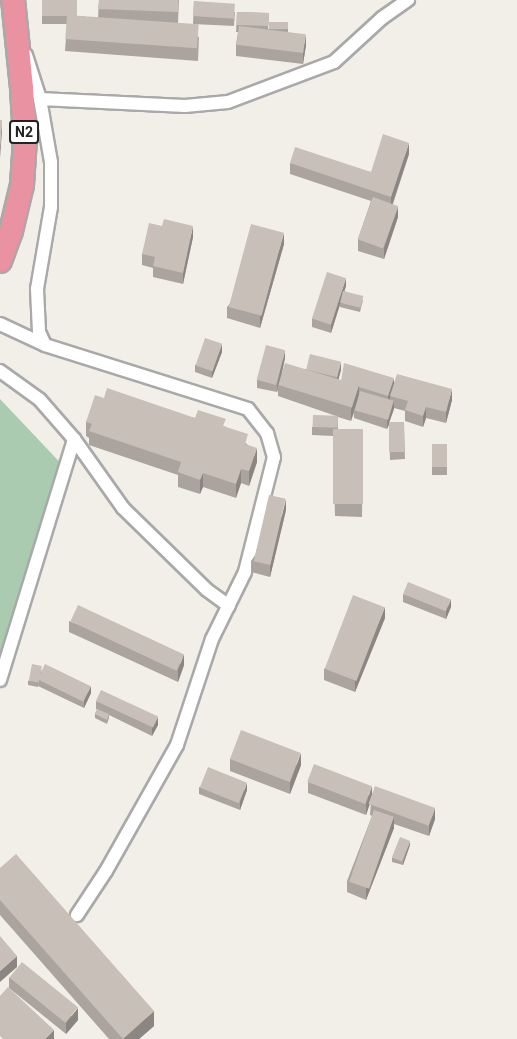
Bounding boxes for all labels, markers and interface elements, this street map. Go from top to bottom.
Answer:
road number: N2 [9,121,39,143]

